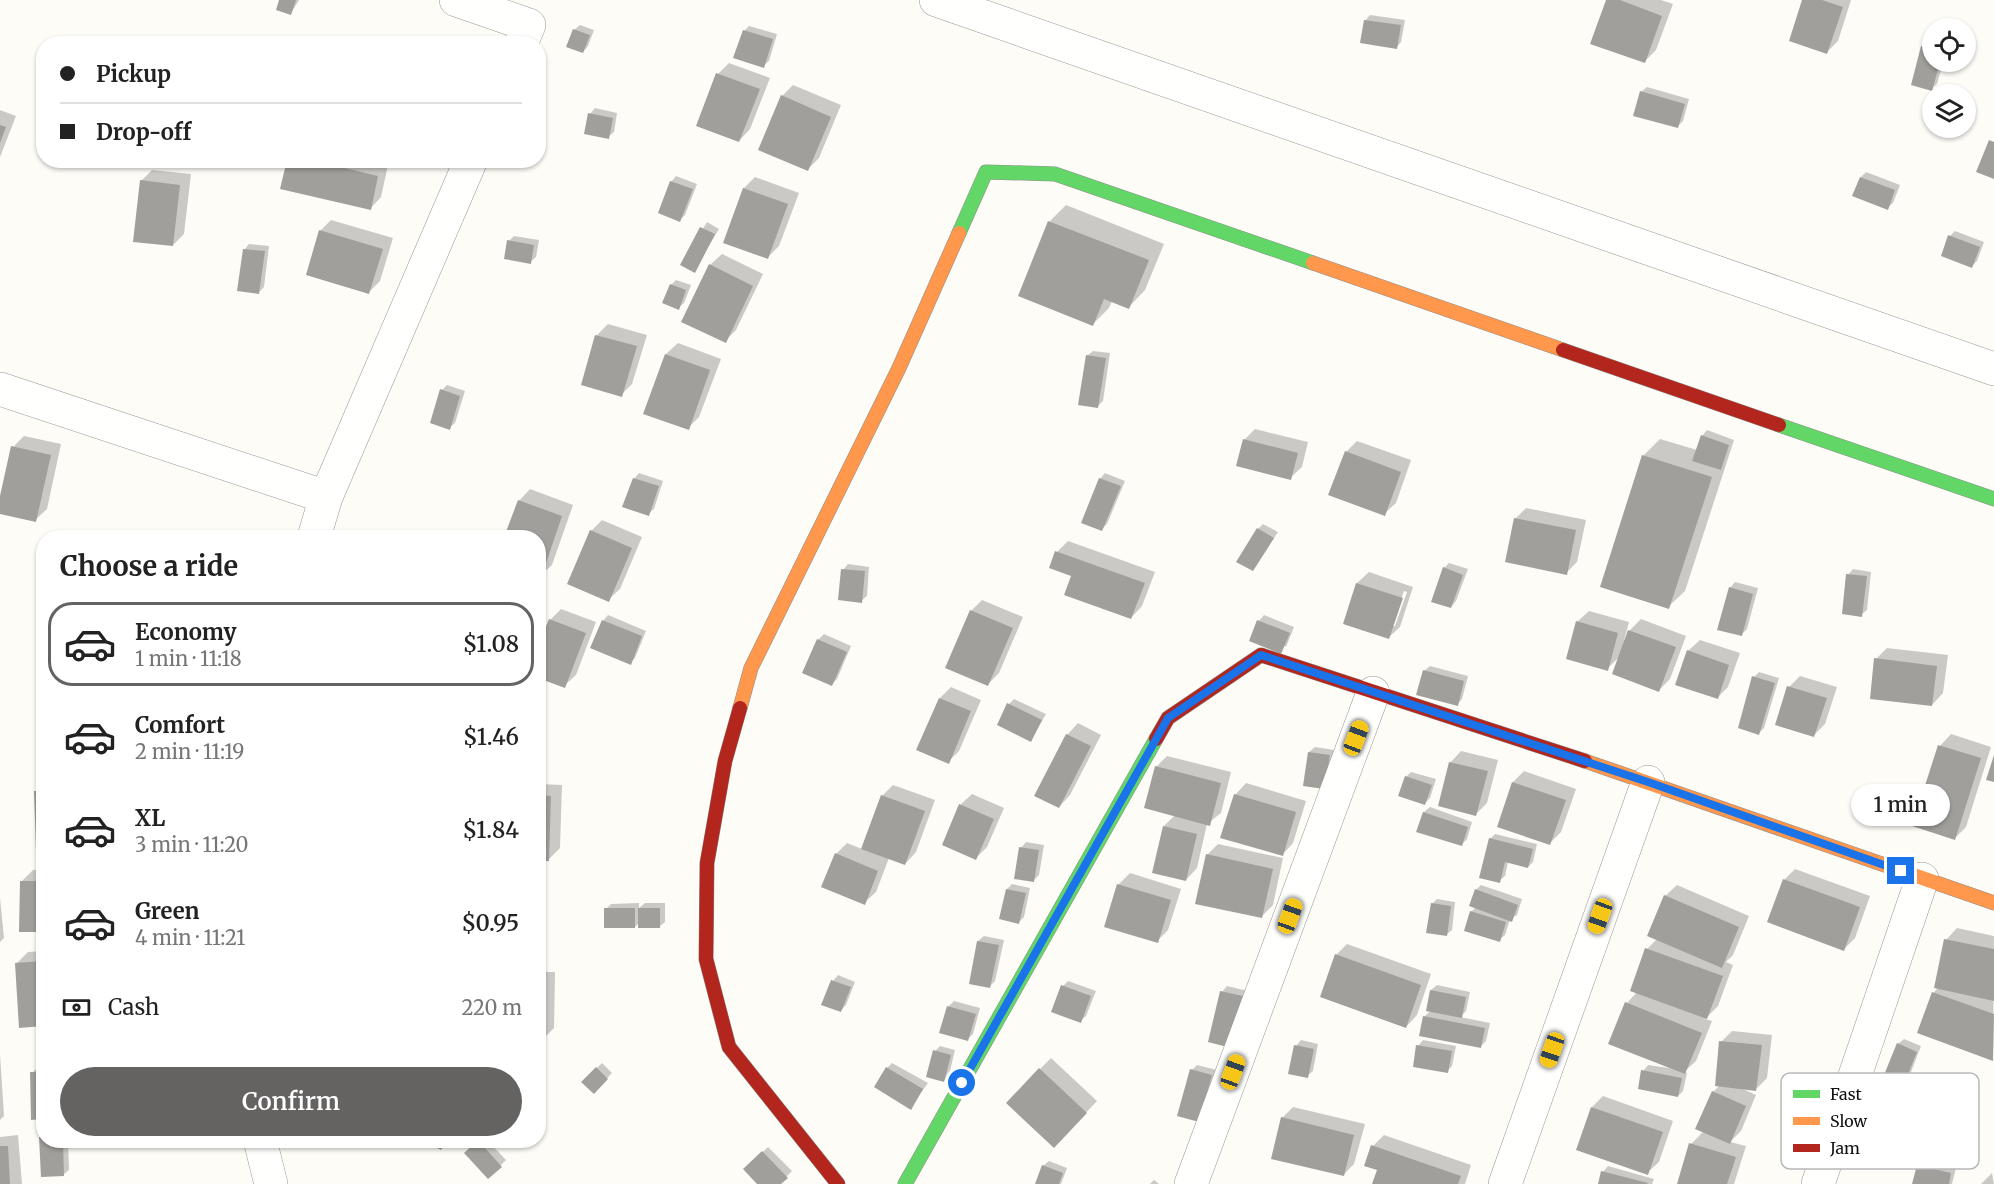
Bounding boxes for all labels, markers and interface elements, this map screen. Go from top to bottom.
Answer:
map controls [1922,18,1976,138]
button: locate [1922,18,1976,72]
text: Pickup [96,60,171,88]
button: layers [1922,84,1976,138]
text: Drop-off [96,118,191,146]
text: Choose a ride [60,549,238,583]
icon: car [63,617,117,671]
text: Economy [135,618,236,646]
text: $1.08 [463,630,519,658]
text: 1 min · 11:18 [135,646,242,671]
icon: car [63,710,117,764]
text: Comfort [135,711,225,739]
car [1341,718,1371,758]
text: $1.46 [463,723,519,751]
text: 2 min · 11:19 [135,739,244,764]
callout: 1 min [1852,784,1950,826]
text: 1 min [1874,792,1927,817]
icon: car [63,803,117,857]
text: XL [135,804,165,832]
text: $1.84 [463,816,519,844]
text: 3 min · 11:20 [135,832,249,857]
route end [1887,857,1914,884]
icon: car [63,896,117,950]
car [1275,896,1305,936]
car [1585,896,1615,936]
text: Green [135,897,199,925]
text: $0.95 [462,909,519,937]
text: 4 min · 11:21 [135,925,245,950]
icon: cash [60,991,93,1024]
text: Cash [108,993,159,1021]
text: 220 m [462,995,522,1020]
car [1538,1030,1566,1070]
car [1218,1052,1248,1092]
button: Confirm [60,1067,522,1136]
route start [948,1069,975,1096]
legend [1781,1073,1979,1169]
text: Fast [1830,1084,1863,1104]
text: Slow [1830,1111,1868,1131]
text: Jam [1829,1138,1860,1158]

